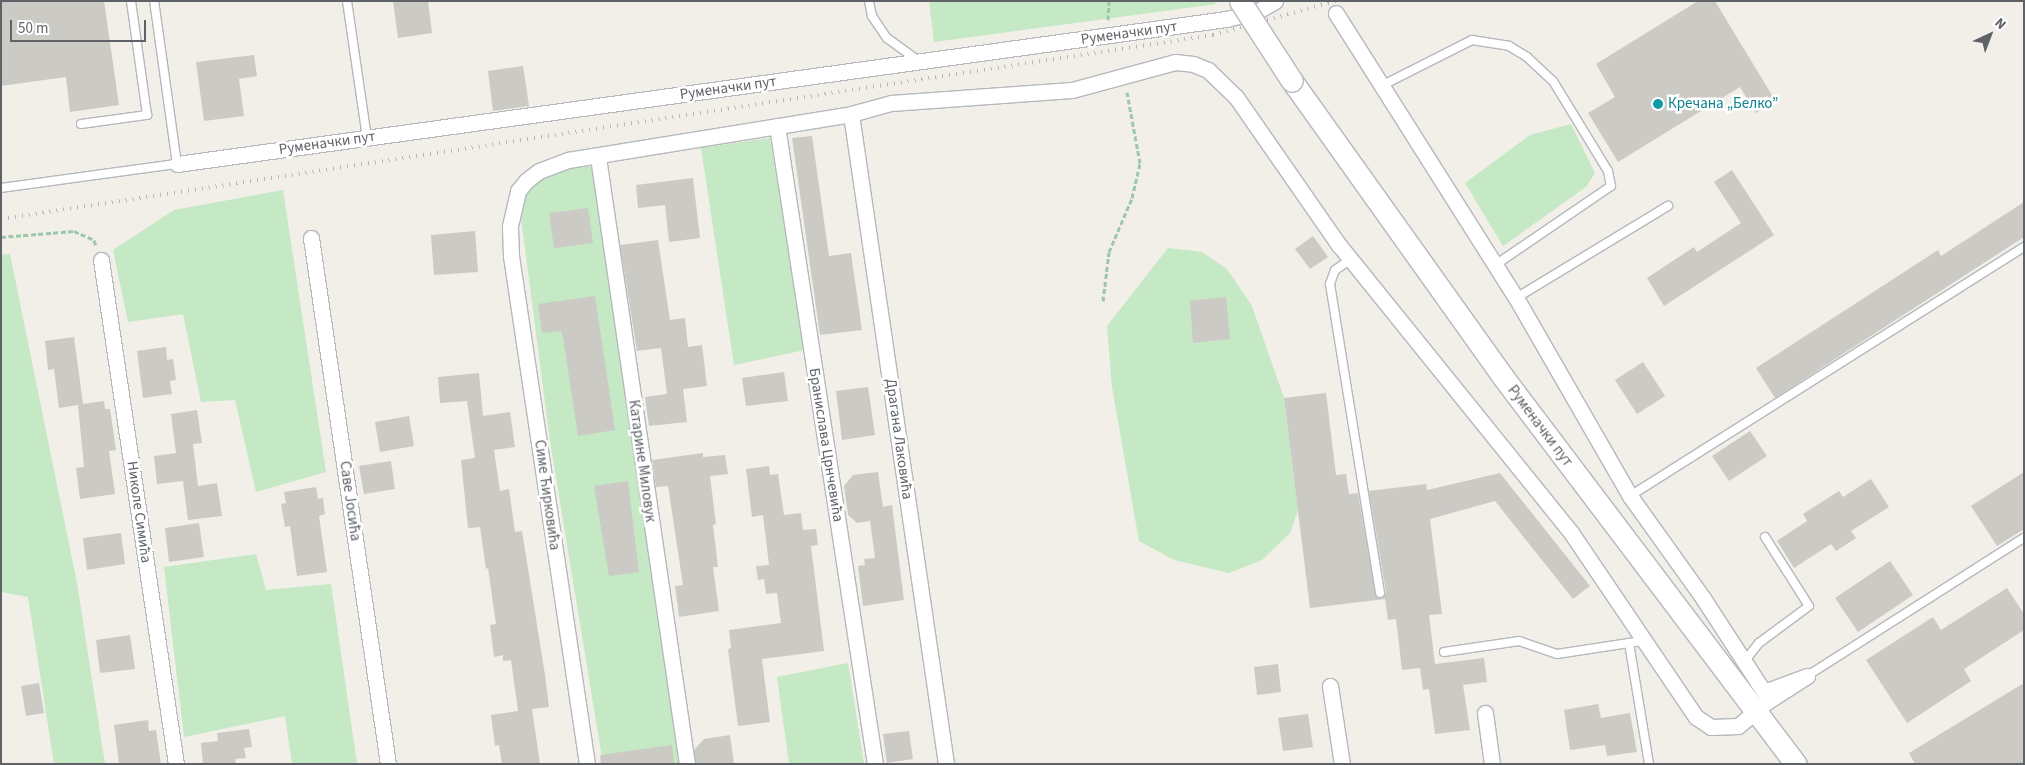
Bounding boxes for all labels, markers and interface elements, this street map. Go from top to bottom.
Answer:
scale bar [12,10,149,42]
north arrow [1965,10,2015,60]
text: N [1990,14,2010,35]
street label: Руменачки пут [1080,17,1178,49]
text: 50 m [18,18,48,39]
street label: Руменачки пут [679,72,777,104]
place label: Кречана „Белко” [1668,95,1778,113]
marker: Кречана „Белко” [1652,98,1664,110]
street label: Руменачки пут [278,127,376,159]
street label: Бранислава Црнчевића [805,367,847,523]
street label: Драгана Лаковића [882,377,916,501]
street label: Руменачки пут [1504,382,1576,470]
street label: Катарине Миловук [625,399,659,523]
street label: Симе Ћирковића [530,439,564,551]
street label: Николе Симића [123,460,155,564]
street label: Саве Јосића [335,460,365,542]

